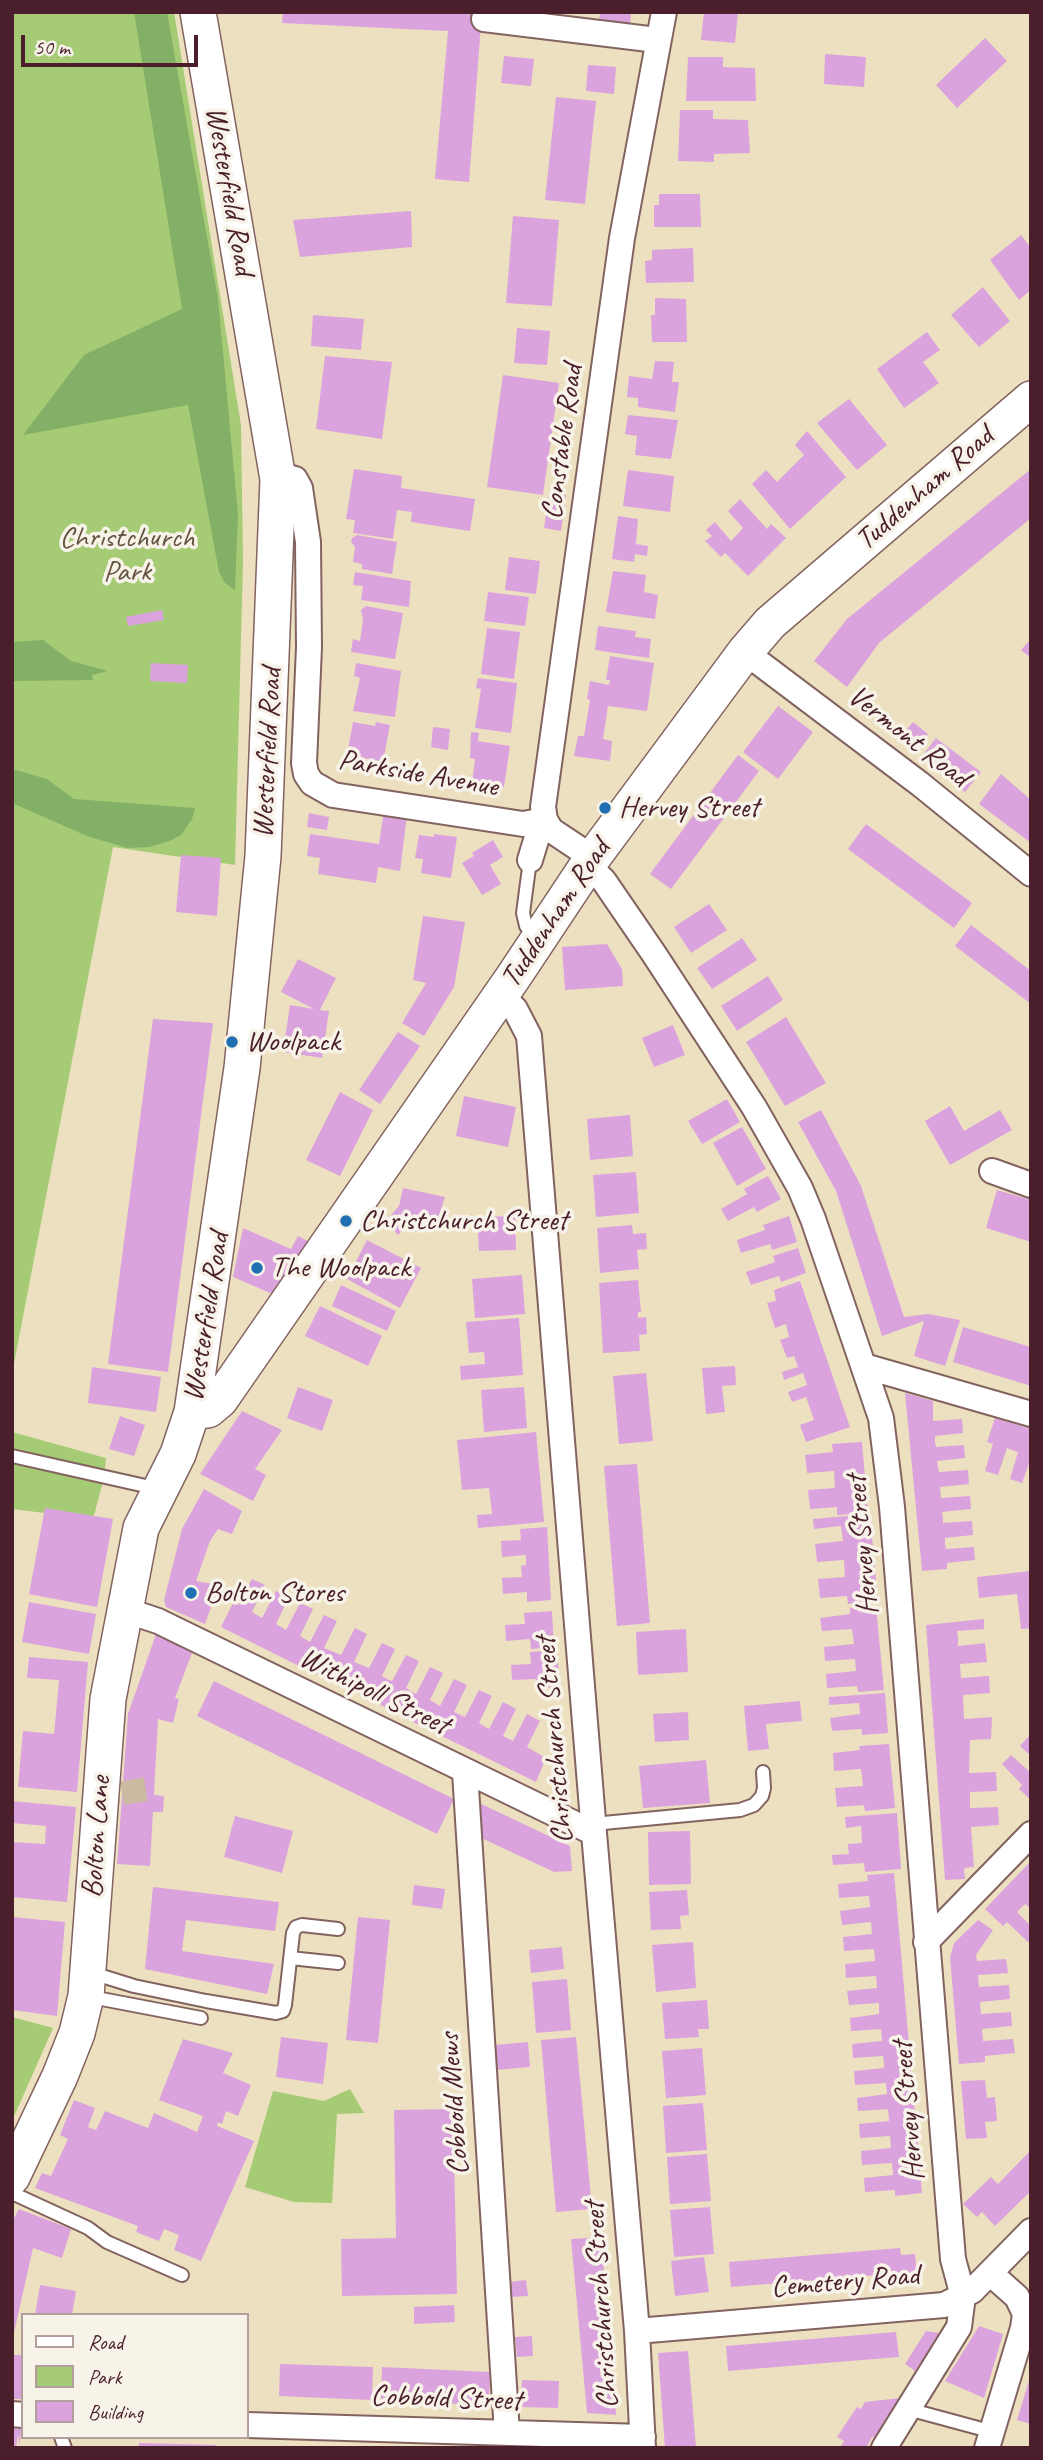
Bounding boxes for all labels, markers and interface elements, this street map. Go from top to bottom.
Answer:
scale bar [24,21,201,65]
text: 50 m [34,34,70,60]
street label: Westerfield Road [196,104,262,278]
street label: Constable Road [534,362,592,522]
street label: Tuddenham Road [849,419,1001,559]
park label: Christchurch Park [60,520,194,590]
street label: Westerfield Road [246,667,290,839]
street label: Vermont Road [840,678,976,796]
street label: Parkside Avenue [336,742,500,806]
place label: Hervey Street [619,790,759,826]
marker: Hervey Street [597,800,613,816]
street label: Tuddenham Road [493,833,619,995]
place label: Woolpack [246,1024,340,1060]
marker: Woolpack [224,1034,240,1050]
place label: Christchurch Street [360,1203,567,1239]
marker: Christchurch Street [338,1213,354,1229]
street label: Westerfield Road [176,1230,238,1404]
place label: The Woolpack [271,1250,410,1286]
marker: The Woolpack [249,1260,265,1276]
street label: Hervey Street [839,1474,887,1616]
place label: Bolton Stores [205,1575,344,1611]
marker: Bolton Stores [183,1585,199,1601]
street label: Christchurch Street [528,1635,582,1845]
street label: Withipoll Street [293,1640,455,1744]
street label: Bolton Lane [75,1775,119,1899]
street label: Cobbold Mews [432,2032,478,2176]
street label: Hervey Street [885,2040,933,2182]
street label: Christchurch Street [577,2200,627,2410]
street label: Cemetery Road [769,2258,921,2306]
legend [21,2313,248,2439]
text: Road [88,2329,123,2355]
text: Park [88,2364,121,2390]
street label: Cobbold Street [370,2378,522,2420]
text: Building [88,2399,143,2425]

